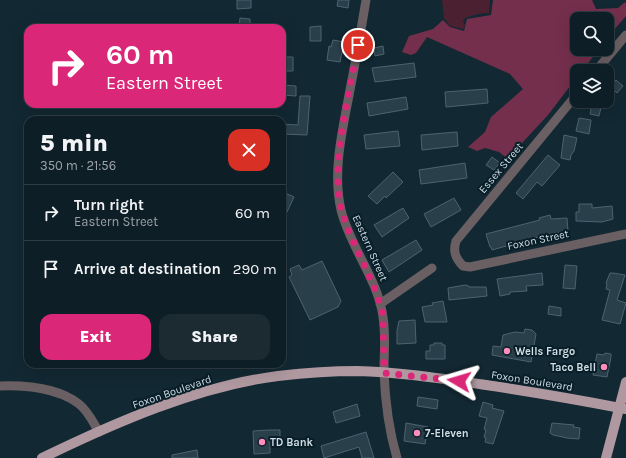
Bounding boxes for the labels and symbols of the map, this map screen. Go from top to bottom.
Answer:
pin [341,28,375,62]
street label: Essex Street [476,140,526,196]
street label: Eastern Street [350,213,390,283]
street label: Foxon Street [506,227,570,253]
place label: Wells Fargo [515,345,575,358]
marker: Wells Fargo [502,346,512,356]
position arrow [438,360,480,402]
place label: Taco Bell [550,361,596,374]
marker: Taco Bell [599,362,609,372]
street label: Foxon Boulevard [490,368,574,394]
street label: Foxon Boulevard [131,372,213,412]
place label: 7-Eleven [425,427,469,440]
marker: 7-Eleven [412,428,422,438]
place label: TD Bank [270,436,314,449]
marker: TD Bank [257,437,267,447]

